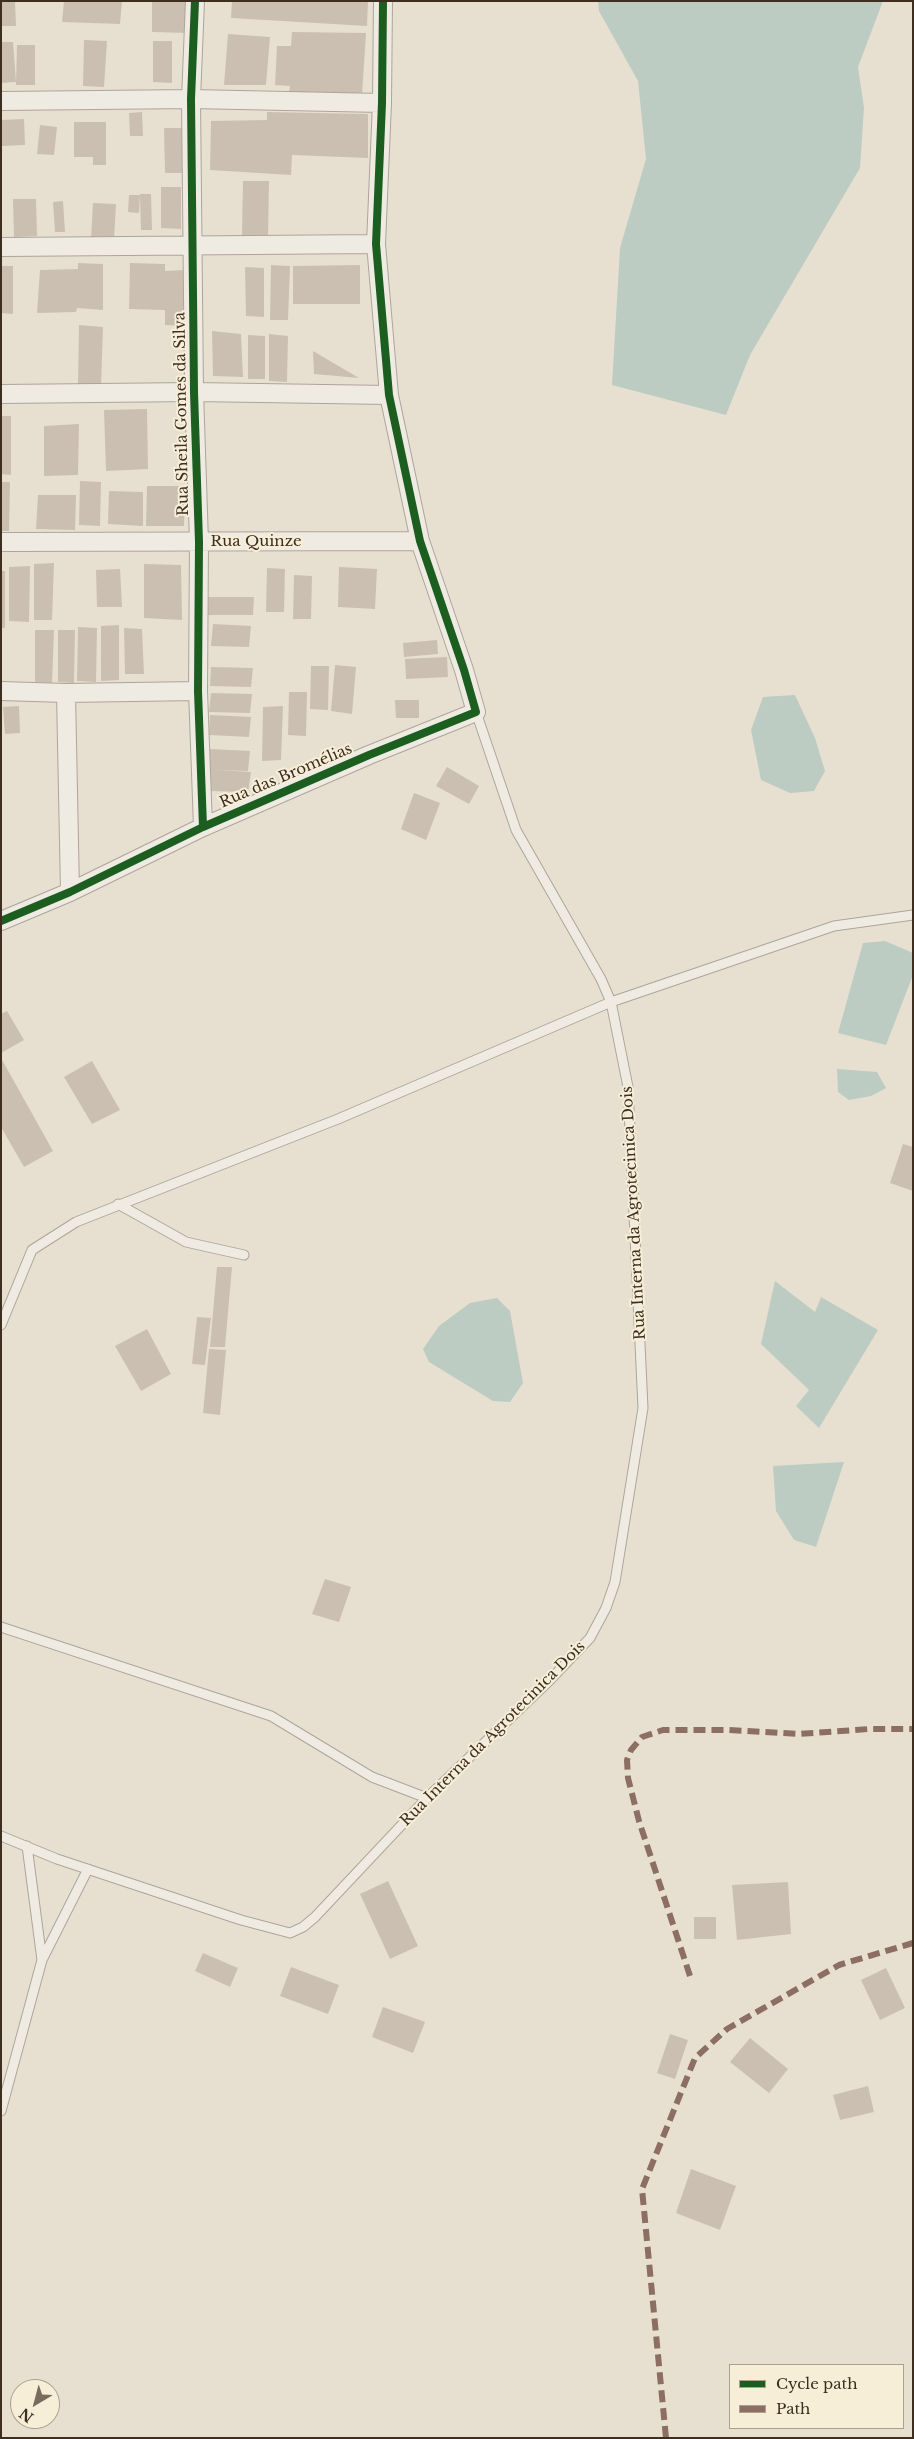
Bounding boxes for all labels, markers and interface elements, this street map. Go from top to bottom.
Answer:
street label: Rua Sheila Gomes da Silva [171,312,193,516]
street label: Rua Quinze [210,533,302,551]
street label: Rua das Bromélias [217,740,355,812]
street label: Rua Interna da Agrotecinica Dois [618,1086,650,1340]
street label: Rua Interna da Agrotecinica Dois [397,1638,589,1830]
legend [729,2364,904,2429]
text: Cycle path [776,2374,858,2393]
north arrow [10,2379,60,2429]
text: Path [776,2399,810,2418]
text: N [16,2404,37,2426]

